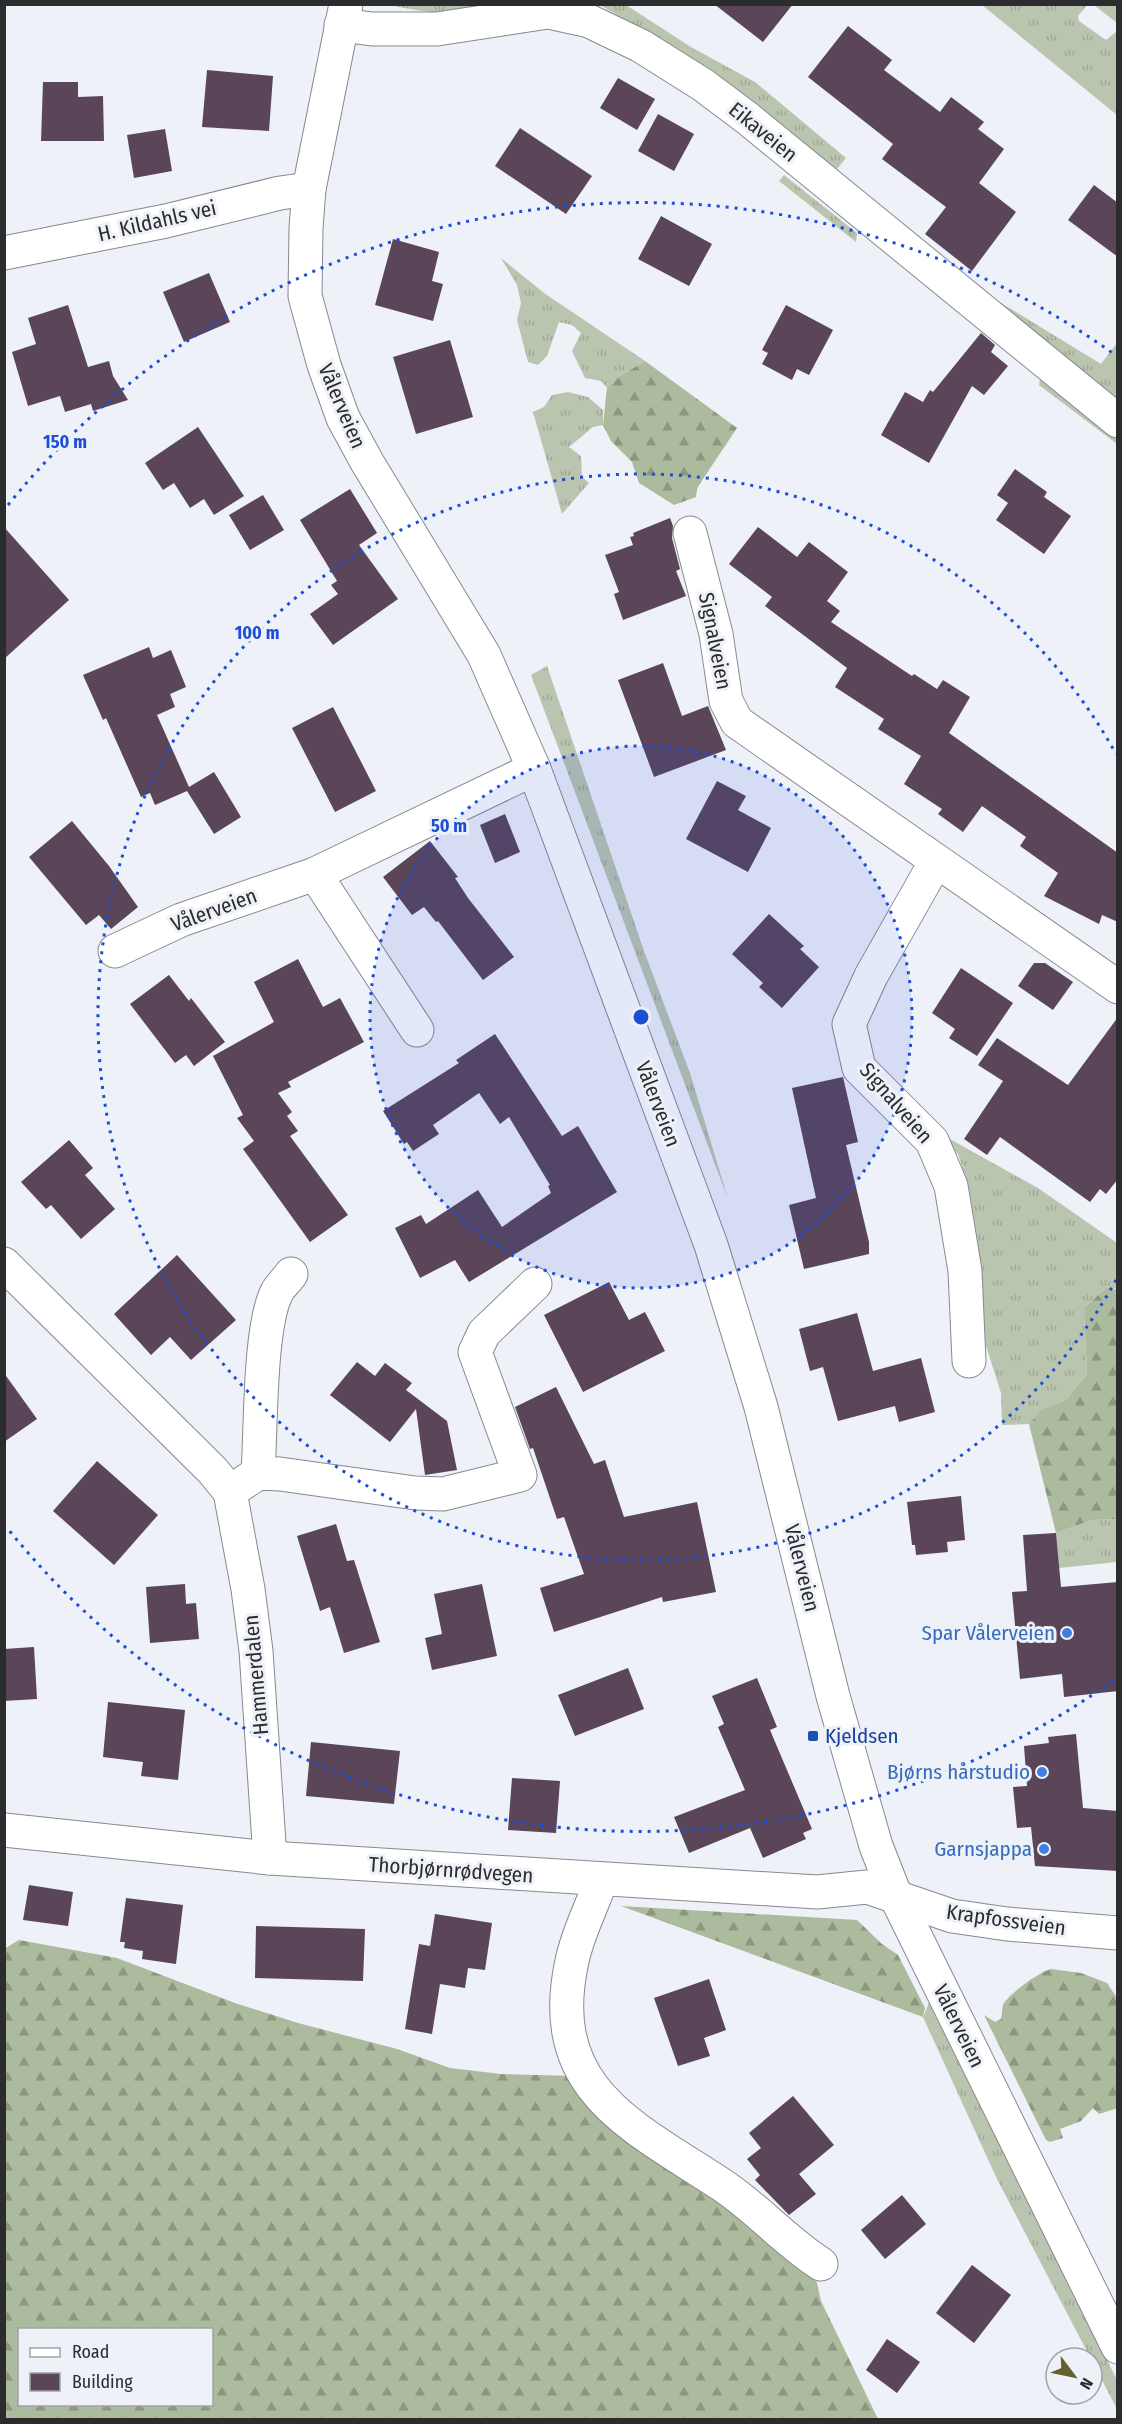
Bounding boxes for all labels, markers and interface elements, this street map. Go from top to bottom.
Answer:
street label: Eikaveien [723,96,803,168]
street label: H. Kildahls vei [95,195,219,247]
street label: Vålerveien [313,360,371,452]
text: 150 m [43,431,87,453]
street label: Signalveien [693,590,737,692]
text: 100 m [235,622,279,644]
text: 50 m [431,815,467,837]
street label: Vålerveien [168,882,260,938]
centre of rings [631,1007,651,1027]
street label: Signalveien [854,1057,938,1149]
street label: Vålerveien [630,1058,686,1150]
street label: Vålerveien [779,1521,825,1615]
street label: Hammerdalen [238,1614,274,1736]
place label: Spar Vålerveien [922,1620,1055,1646]
marker: Spar Vålerveien [1060,1626,1074,1640]
place label: Kjeldsen [825,1723,899,1749]
marker: Kjeldsen [806,1729,820,1743]
place label: Bjørns hårstudio [887,1759,1030,1785]
marker: Bjørns hårstudio [1035,1765,1049,1779]
place label: Garnsjappa [934,1836,1032,1862]
marker: Garnsjappa [1037,1842,1051,1856]
street label: Thorbjørnrødvegen [368,1851,534,1889]
street label: Krapfossveien [945,1899,1067,1941]
street label: Vålerveien [928,1980,990,2072]
legend [18,2328,213,2406]
text: Road [72,2341,109,2363]
north arrow [1044,2346,1104,2406]
text: Building [72,2371,133,2393]
text: N [1076,2375,1097,2393]

